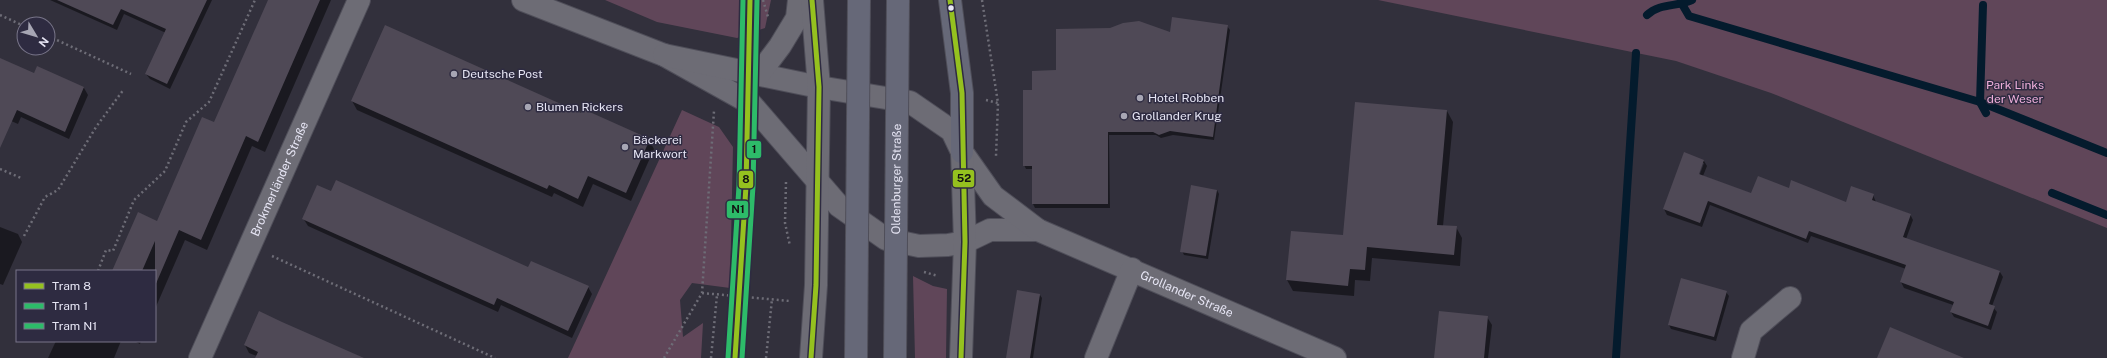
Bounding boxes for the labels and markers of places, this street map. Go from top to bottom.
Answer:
unlabelled marker [946,3,956,13]
place label: Deutsche Post [462,67,543,81]
marker: Deutsche Post [449,69,459,79]
place label: Hotel Robben [1148,91,1224,105]
marker: Hotel Robben [1135,93,1145,103]
place label: Blumen Rickers [536,100,623,114]
marker: Blumen Rickers [523,102,533,112]
place label: Grollander Krug [1132,109,1222,123]
marker: Grollander Krug [1119,111,1129,121]
place label: Bäckerei Markwort [633,133,687,161]
marker: Bäckerei Markwort [620,142,630,152]

